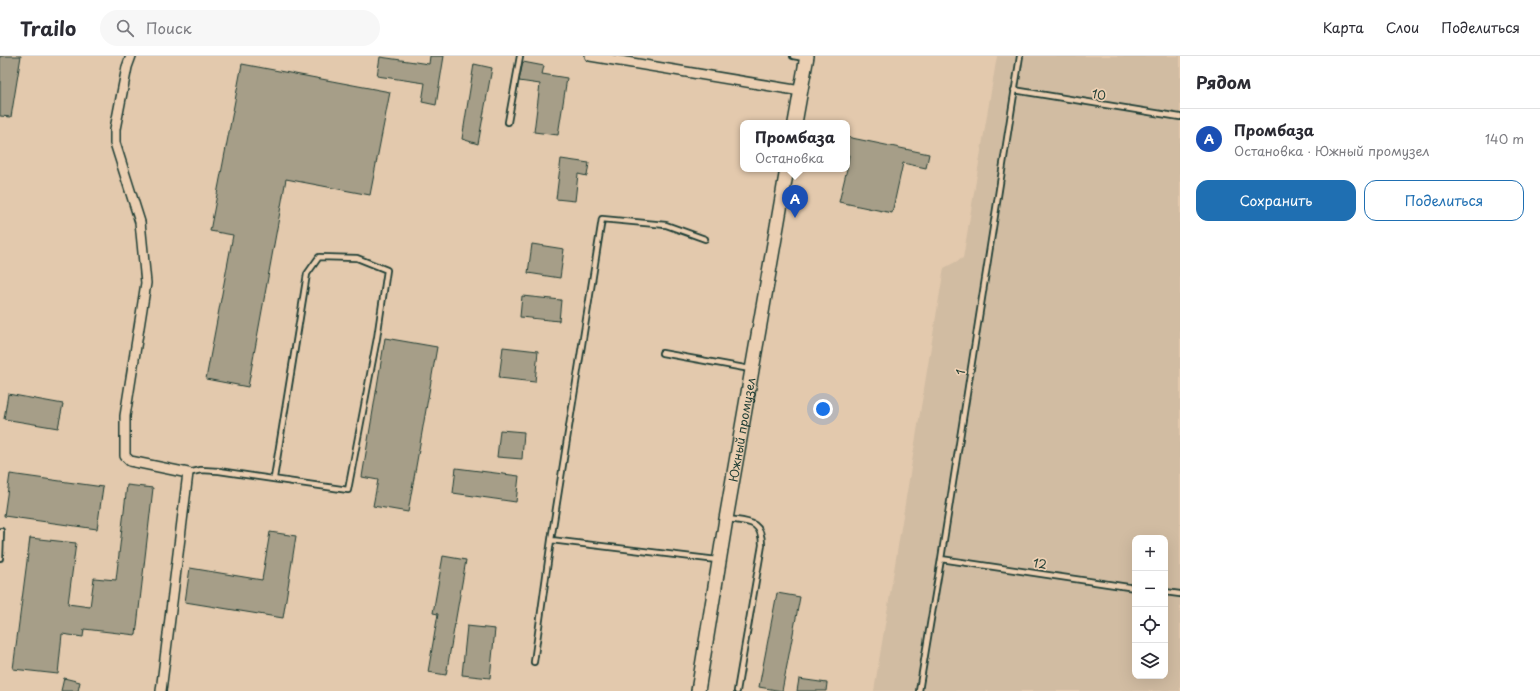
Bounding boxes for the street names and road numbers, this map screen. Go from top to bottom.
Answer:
street label: 10 [1091,84,1108,104]
street label: 1 [951,368,969,376]
street label: Южный промузел [724,376,760,483]
street label: 12 [1032,553,1048,573]

